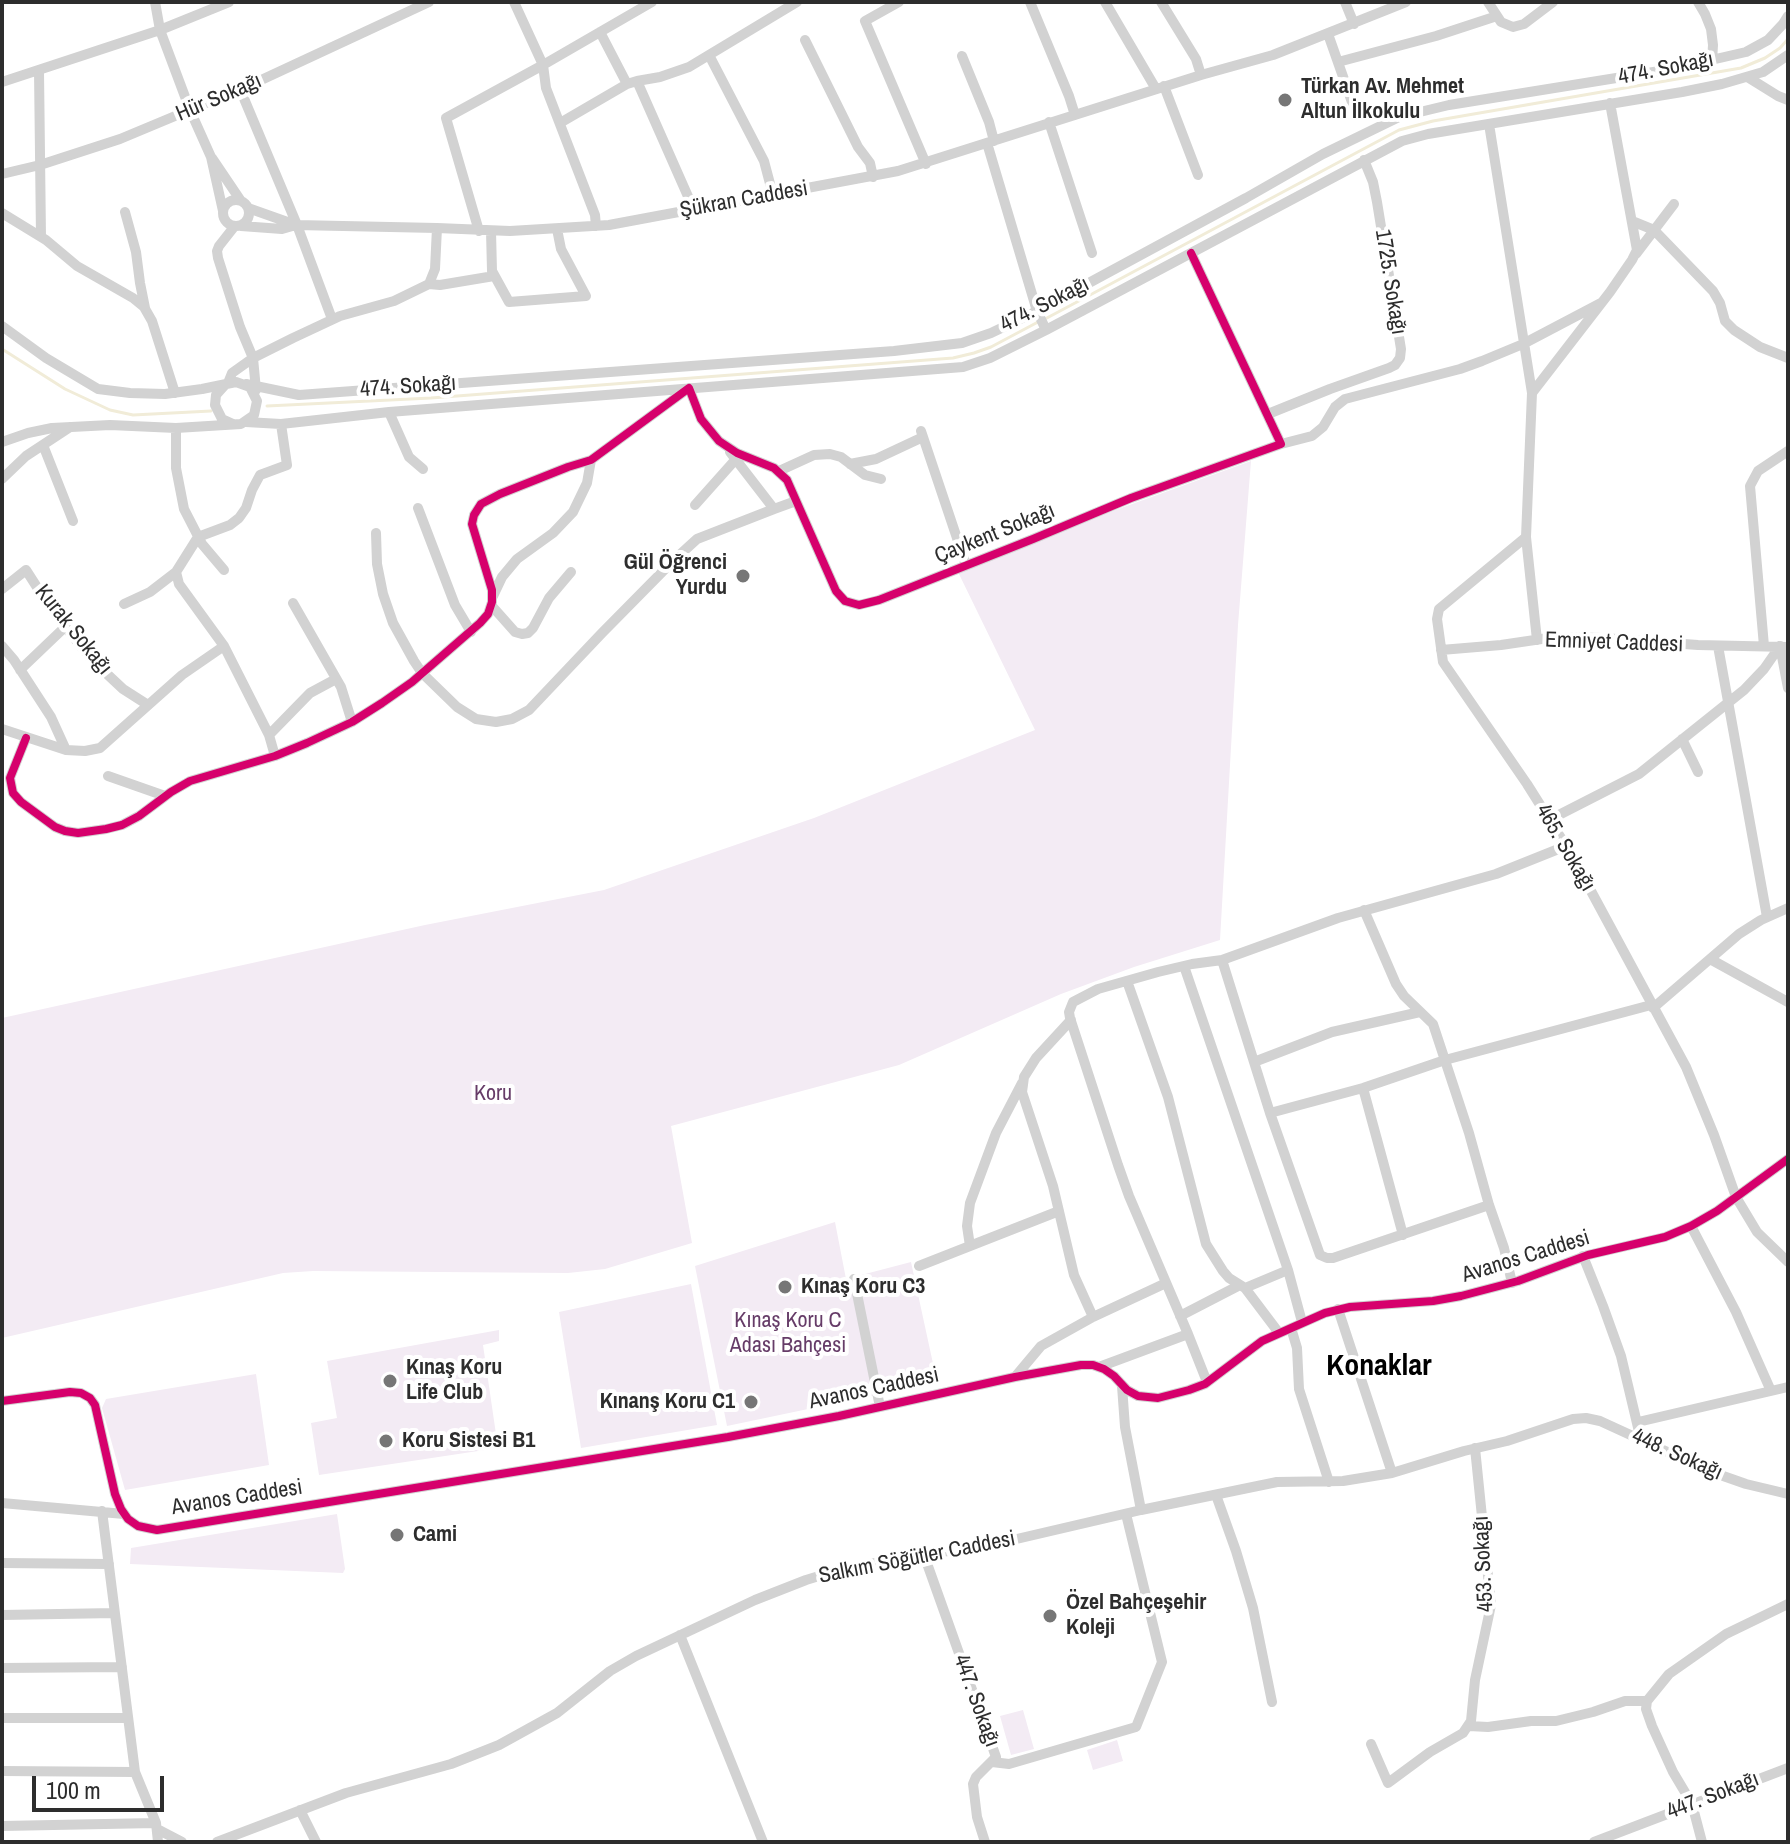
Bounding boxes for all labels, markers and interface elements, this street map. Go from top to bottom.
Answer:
street label: 474. Sokağı [1616,47,1716,91]
street label: Hür Sokağı [172,68,266,128]
place label: Türkan Av. Mehmet Altun İlkokulu [1301,74,1464,126]
marker: Türkan Av. Mehmet Altun İlkokulu [1276,91,1294,109]
street label: Şükran Caddesi [678,176,810,224]
street label: 1725. Sokağı [1369,227,1411,337]
street label: 474. Sokağı [996,271,1094,339]
street label: 474. Sokağı [359,370,457,404]
street label: Çaykent Sokağı [931,498,1059,570]
place label: Gül Öğrenci Yurdu [624,550,727,602]
marker: Gül Öğrenci Yurdu [734,567,752,585]
street label: Kurak Sokağı [29,580,117,680]
street label: Emniyet Caddesi [1544,627,1684,659]
street label: 465. Sokağı [1529,800,1601,896]
park label: Koru [474,1081,512,1107]
street label: Avanos Caddesi [1459,1225,1593,1289]
place label: Kınaş Koru C3 [801,1274,925,1300]
marker: Kınaş Koru C3 [776,1278,794,1296]
park label: Kınaş Koru C Adası Bahçesi [730,1308,846,1360]
district label: Konaklar [1326,1349,1432,1385]
place label: Kınaş Koru Life Club [406,1355,502,1406]
street label: Avanos Caddesi [807,1362,941,1416]
marker: Kınaş Koru Life Club [381,1372,399,1390]
place label: Kınanş Koru C1 [600,1389,735,1415]
marker: Kınanş Koru C1 [742,1393,760,1411]
street label: 448. Sokağı [1628,1423,1726,1487]
place label: Koru Sistesi B1 [402,1428,535,1454]
marker: Koru Sistesi B1 [377,1432,395,1450]
street label: Avanos Caddesi [170,1475,304,1521]
street label: 453. Sokağı [1468,1515,1500,1613]
place label: Cami [413,1522,457,1548]
marker: Cami [388,1526,406,1544]
street label: Salkım Söğütler Caddesi [817,1526,1017,1590]
place label: Özel Bahçeşehir Koleji [1066,1590,1206,1642]
marker: Özel Bahçeşehir Koleji [1041,1607,1059,1625]
street label: 447. Sokağı [947,1651,1005,1751]
scale bar [36,1760,168,1810]
street label: 447. Sokağı [1663,1766,1763,1826]
text: 100 m [46,1774,101,1806]

